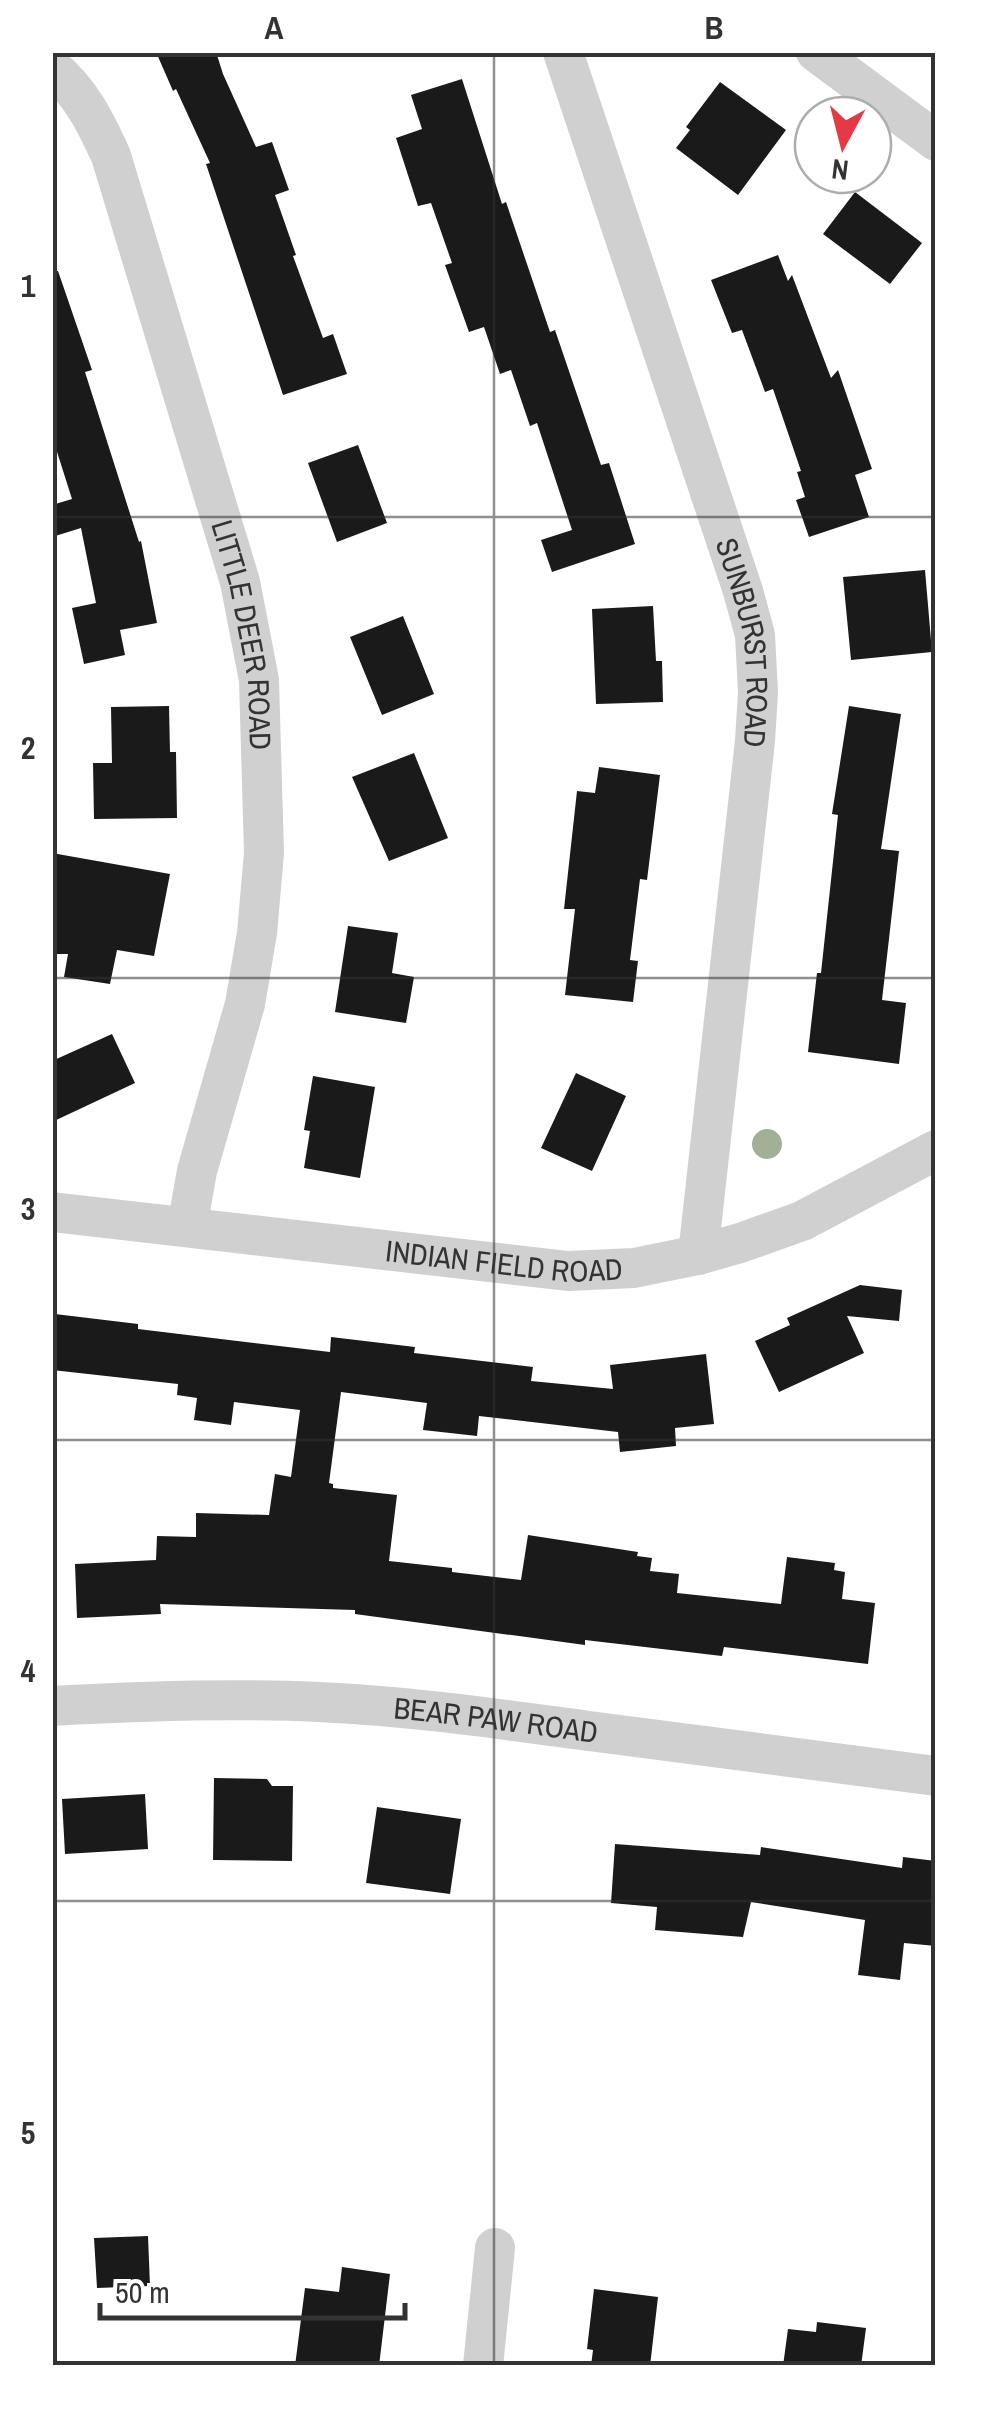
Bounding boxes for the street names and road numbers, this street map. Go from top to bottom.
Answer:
street label: LITTLE DEER ROAD [202,515,281,751]
street label: SUNBURST ROAD [707,533,778,749]
street label: INDIAN FIELD ROAD [384,1230,623,1291]
street label: BEAR PAW ROAD [392,1687,600,1752]

